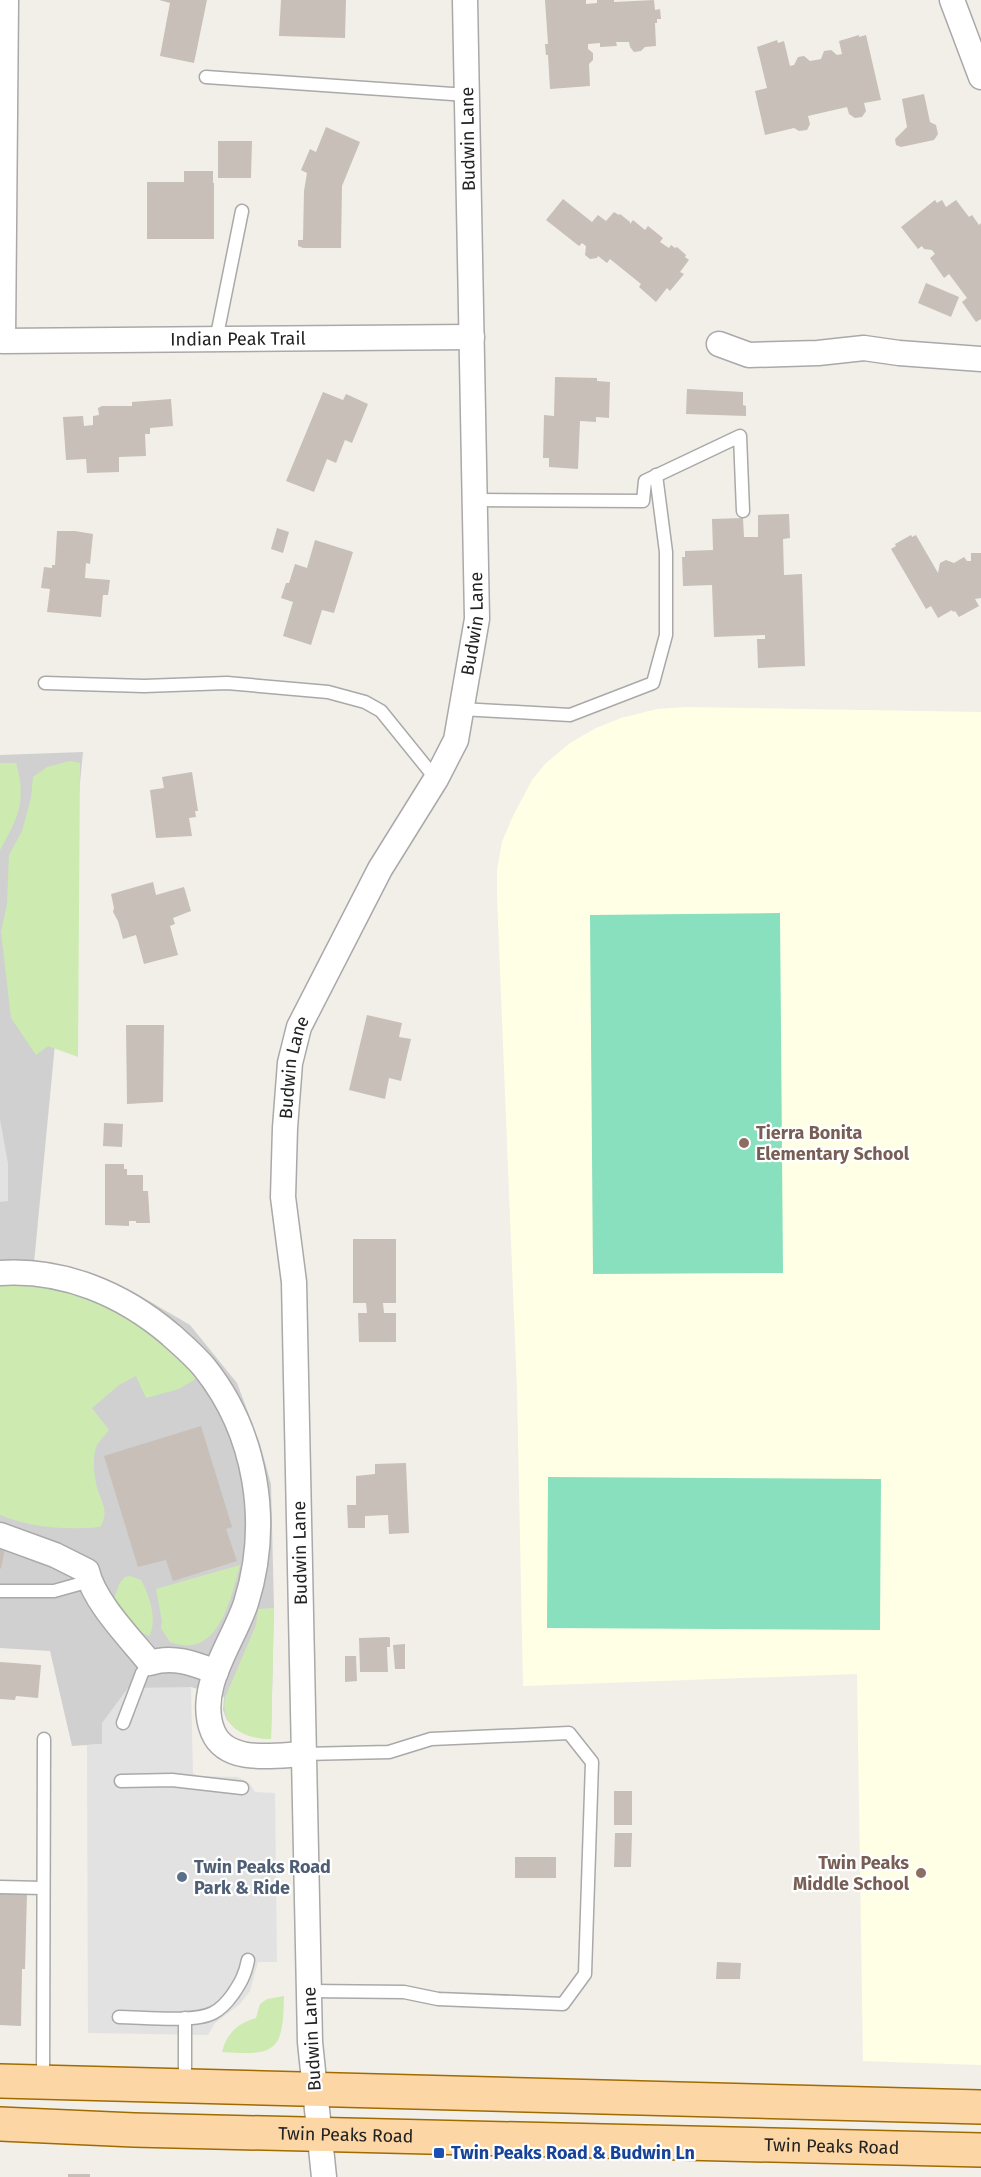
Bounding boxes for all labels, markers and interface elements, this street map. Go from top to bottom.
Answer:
street label: Budwin Lane [456,87,480,191]
street label: Indian Peak Trail [170,327,306,351]
street label: Budwin Lane [456,572,488,677]
street label: Budwin Lane [275,1012,314,1120]
place label: Tierra Bonita Elementary School [756,1122,910,1165]
marker: Tierra Bonita Elementary School [737,1136,751,1150]
street label: Budwin Lane [288,1501,312,1605]
place label: Twin Peaks Middle School [793,1852,910,1895]
place label: Twin Peaks Road Park & Ride [194,1856,331,1899]
marker: Twin Peaks Middle School [914,1866,928,1880]
marker: Twin Peaks Road Park & Ride [175,1870,189,1884]
street label: Budwin Lane [298,1986,326,2092]
street label: Twin Peaks Road [278,2122,414,2148]
street label: Twin Peaks Road [764,2134,900,2159]
place label: Twin Peaks Road & Budwin Ln [451,2142,695,2164]
marker: Twin Peaks Road & Budwin Ln [432,2146,446,2160]

